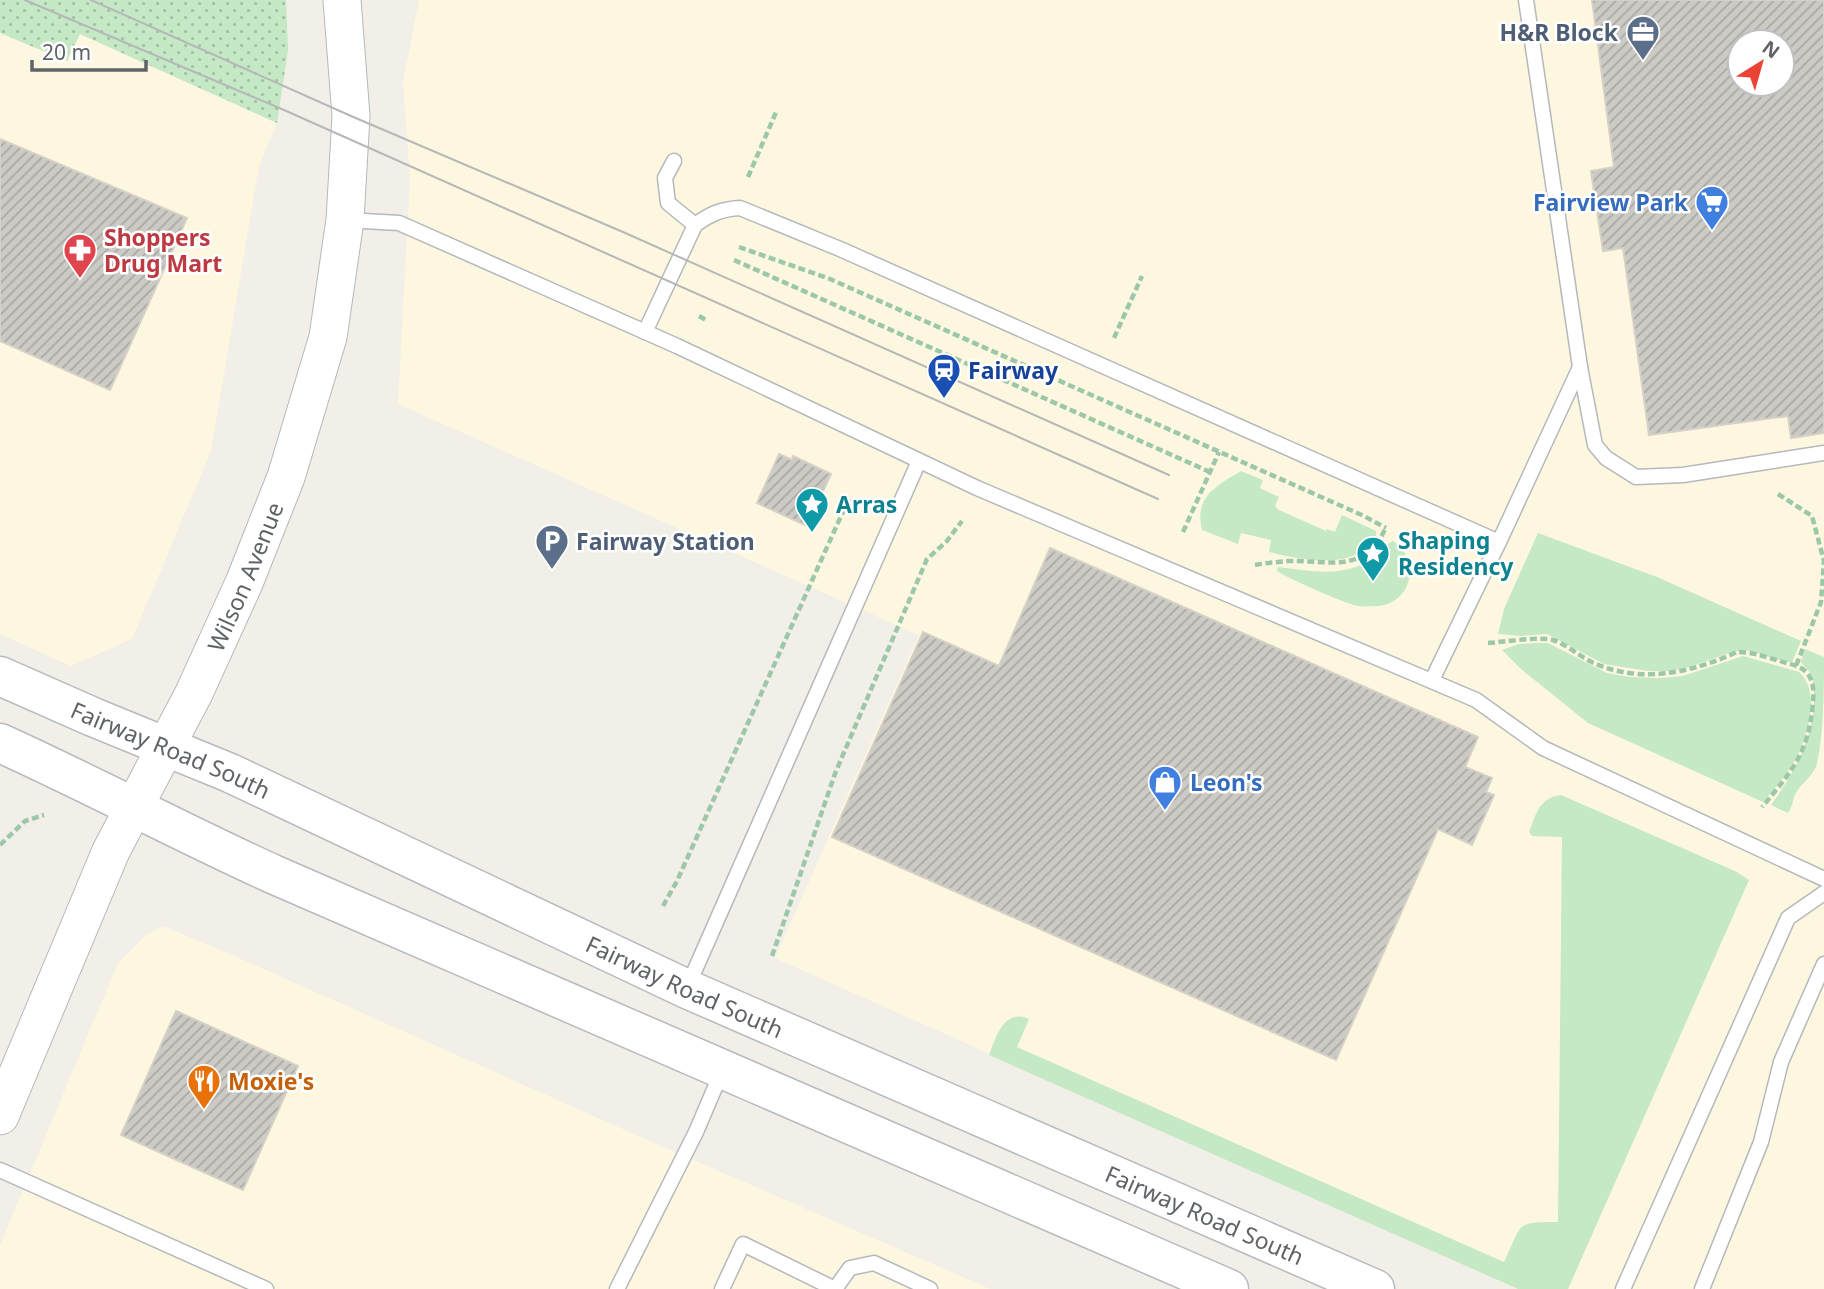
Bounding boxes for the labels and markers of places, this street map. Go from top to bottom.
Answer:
office icon: H&R Block [1624,13,1662,62]
place label: H&R Block [1499,16,1619,48]
supermarket icon: Fairview Park [1693,183,1731,232]
place label: Fairview Park [1533,186,1689,218]
place label: Shoppers Drug Mart [104,221,222,279]
pharmacy icon: Shoppers Drug Mart [61,231,99,280]
station icon: Fairway [925,351,963,400]
place label: Fairway [968,354,1059,386]
place icon: Arras [793,485,831,534]
place label: Arras [836,488,897,520]
parking icon: Fairway Station [533,522,571,571]
place label: Shaping Residency [1398,524,1514,582]
place label: Fairway Station [576,525,755,557]
place icon: Shaping Residency [1354,534,1392,583]
shop icon: Leon's [1146,763,1184,812]
place label: Leon's [1190,766,1263,798]
restaurant icon: Moxie's [185,1062,223,1111]
place label: Moxie's [228,1065,314,1097]

